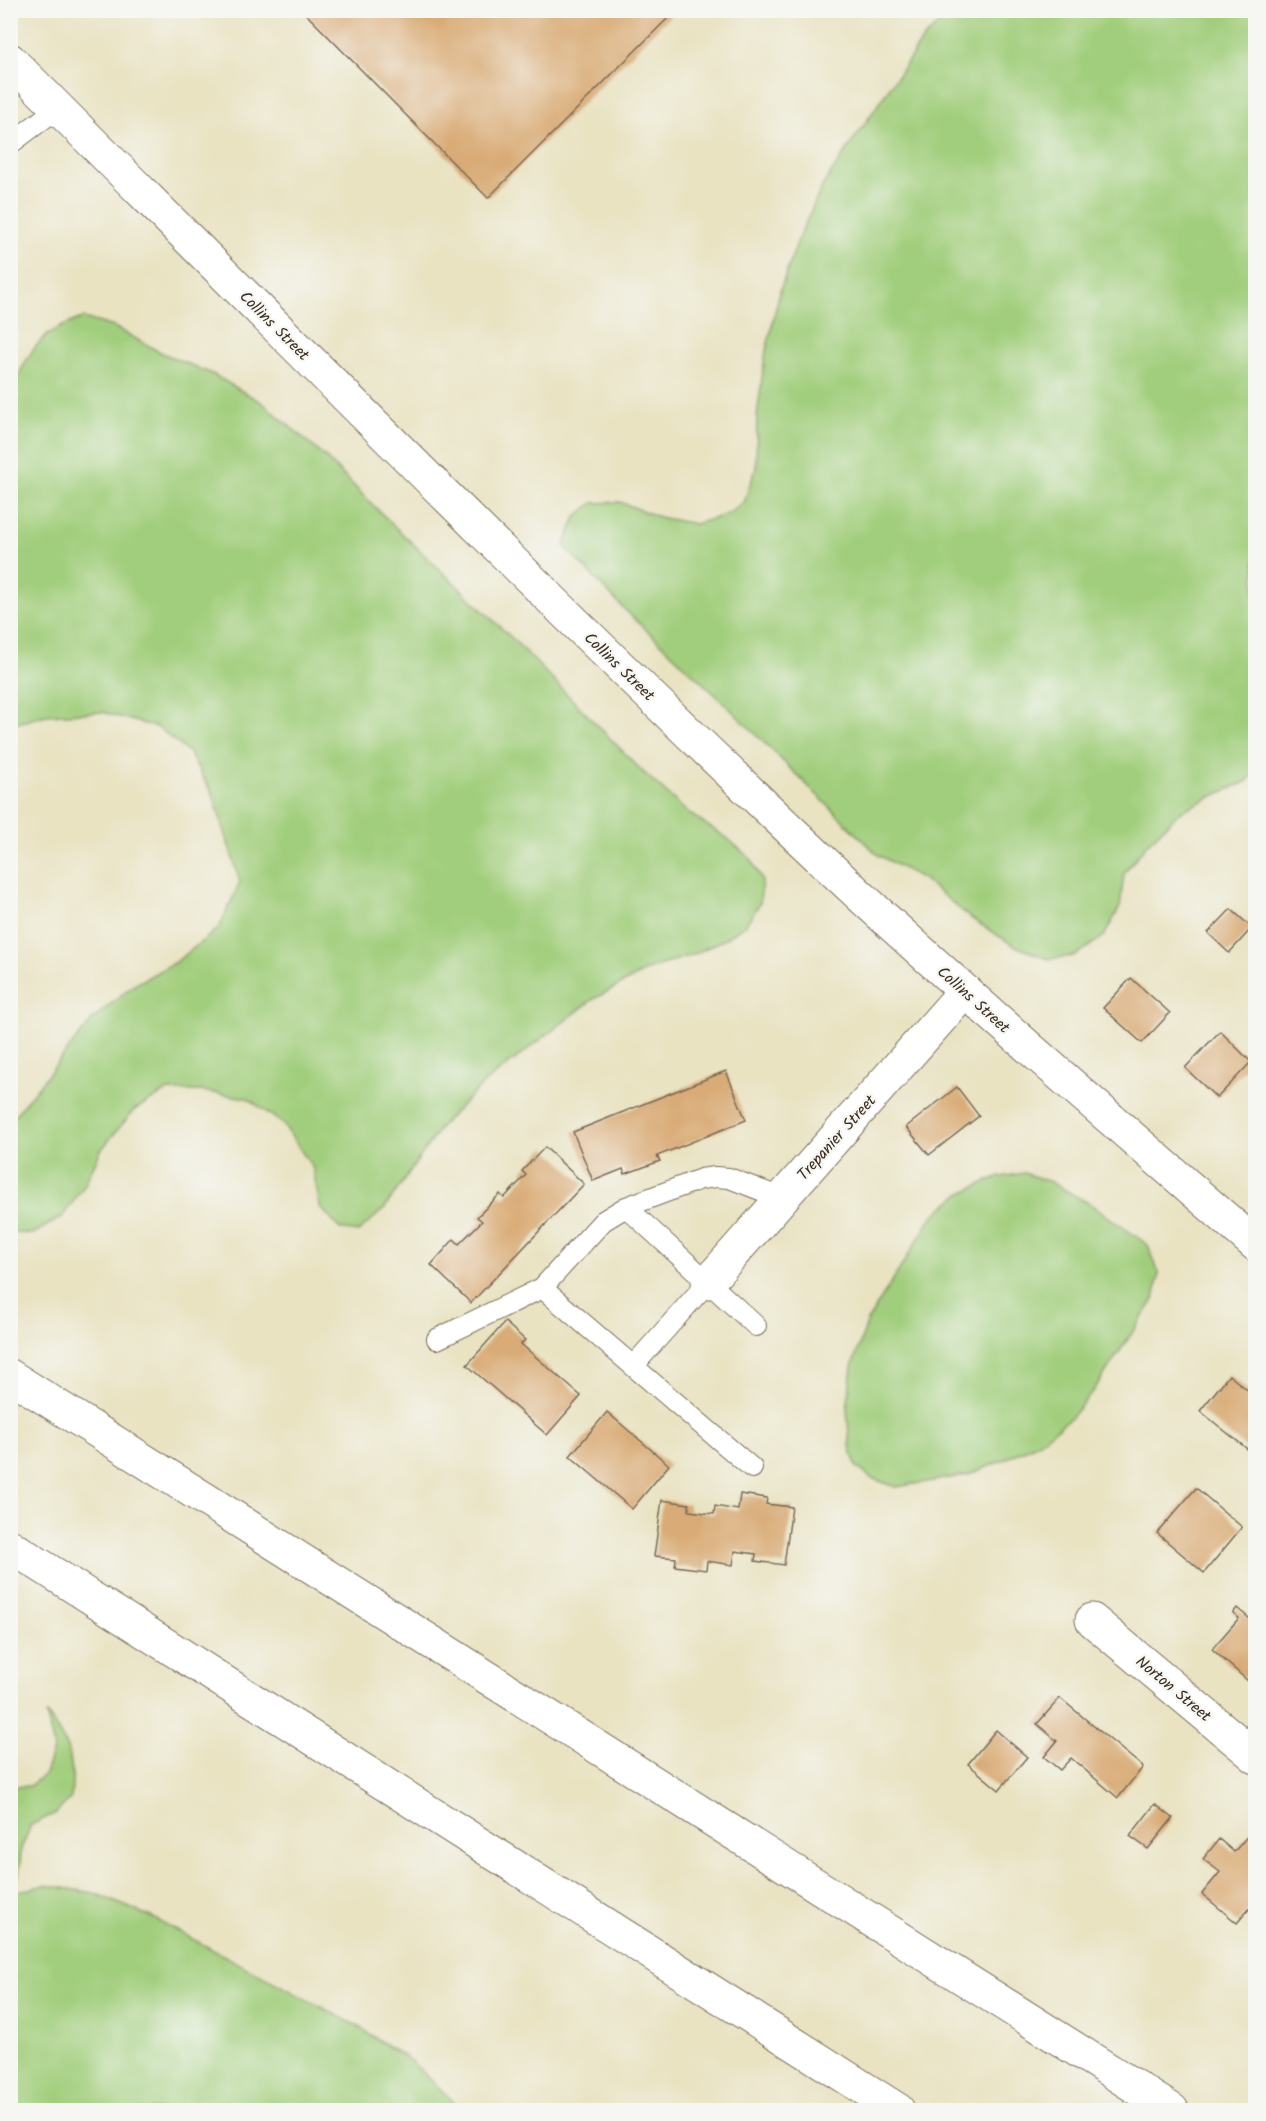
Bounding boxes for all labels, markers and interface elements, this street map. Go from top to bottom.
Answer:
street label: Collins Street [233,285,315,368]
street label: Collins Street [578,627,661,708]
street label: Collins Street [931,960,1016,1040]
street label: Trepanier Street [792,1089,883,1187]
street label: Norton Street [1130,1650,1217,1729]

